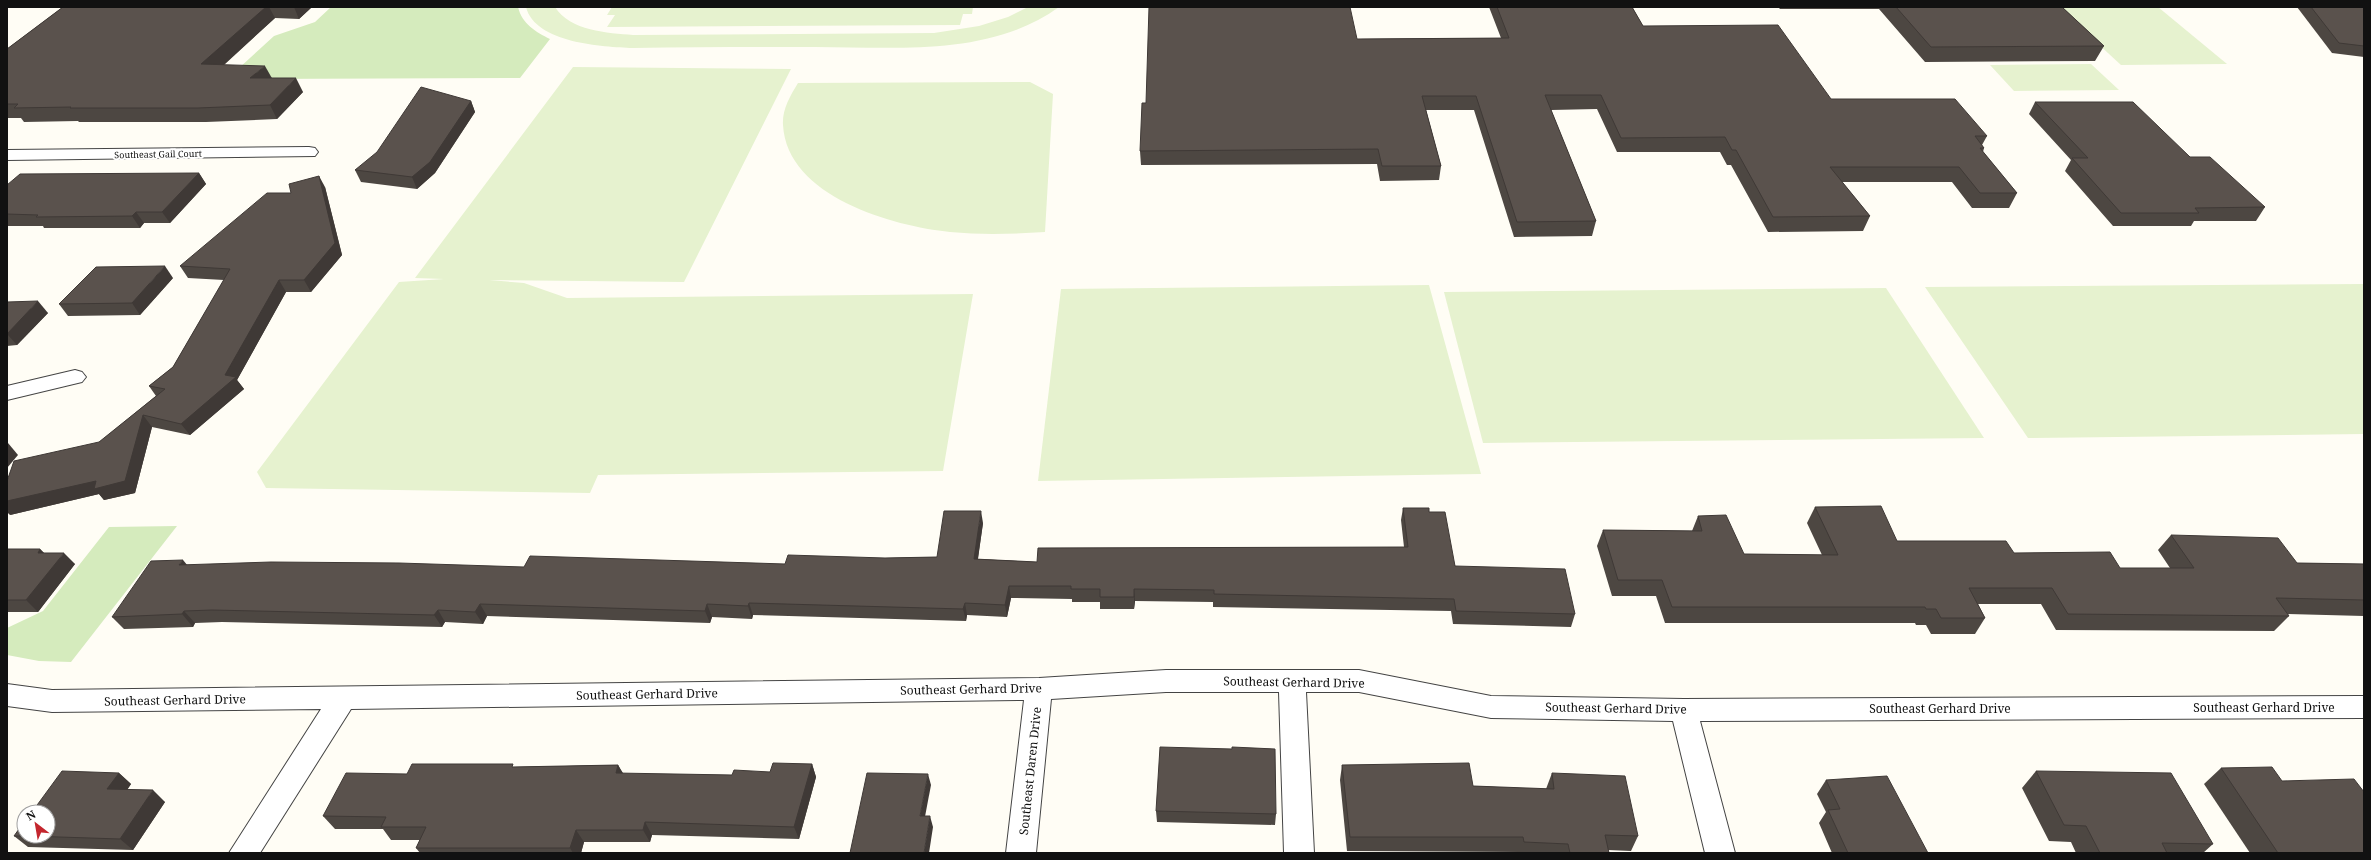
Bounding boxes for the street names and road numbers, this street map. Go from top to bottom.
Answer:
street label: Southeast Gail Court [114,147,202,161]
street label: Southeast Gerhard Drive [1223,672,1365,692]
street label: Southeast Gerhard Drive [900,679,1042,699]
street label: Southeast Gerhard Drive [576,684,718,704]
street label: Southeast Gerhard Drive [104,690,246,710]
street label: Southeast Gerhard Drive [1545,698,1687,718]
street label: Southeast Gerhard Drive [2193,699,2335,716]
street label: Southeast Gerhard Drive [1869,700,2011,717]
street label: Southeast Daren Drive [1015,706,1045,836]

